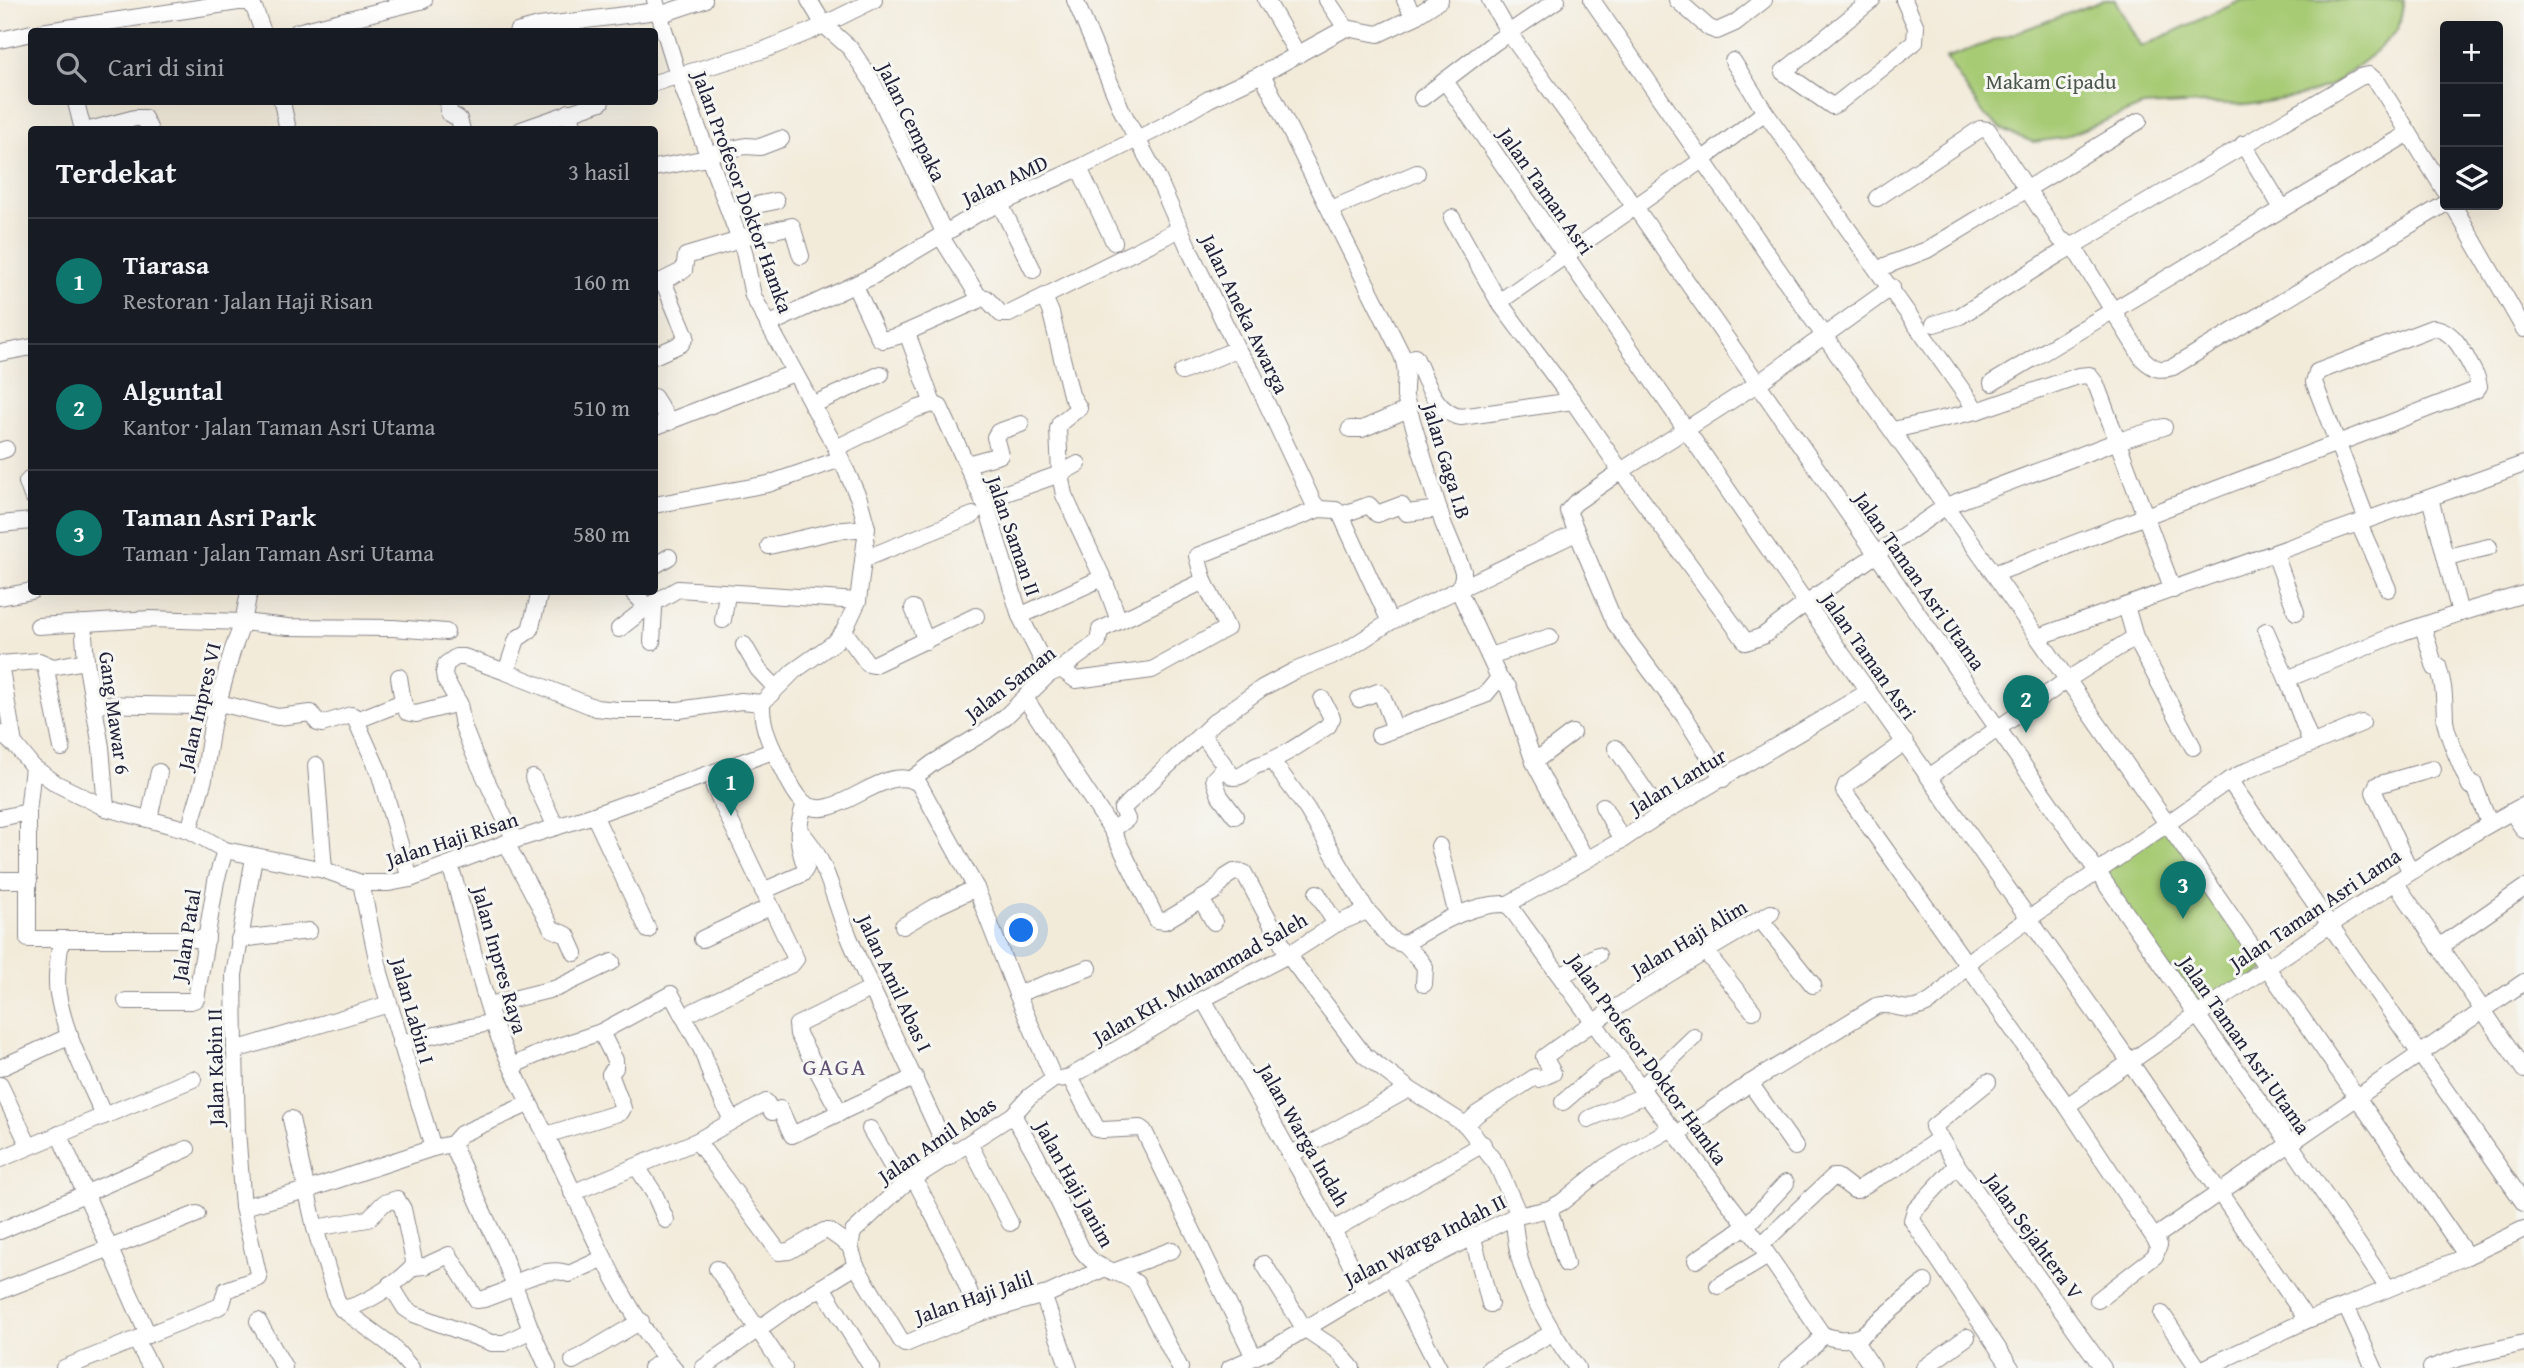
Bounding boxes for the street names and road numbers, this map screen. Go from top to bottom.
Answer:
street label: Jalan Cempaka [868,55,954,187]
street label: Jalan Profesor Doktor Hamka [684,64,801,317]
street label: Jalan Taman Asri [1489,119,1601,261]
street label: Jalan AMD [954,147,1053,215]
street label: Jalan Aneka Awarga [1192,226,1297,399]
street label: Jalan Gaga I.B [1414,396,1479,523]
street label: Jalan Saman II [978,469,1049,600]
street label: Jalan Taman Asri Utama [1849,487,1991,675]
street label: Jalan Taman Asri [1816,588,1922,724]
street label: Jalan Saman [956,637,1062,730]
street label: Jalan Inpres VI [169,639,229,776]
street label: Gang Mawar 6 [91,649,139,777]
street label: Jalan Lantur [1621,740,1733,824]
street label: Jalan Haji Risan [379,803,522,876]
street label: Jalan Taman Asri Lama [2221,840,2407,980]
street label: Jalan Inpres Raya [463,880,536,1037]
street label: Jalan Patal [163,886,209,986]
street label: Jalan Haji Alim [1623,891,1753,986]
street label: Jalan KH. Muhammad Saleh [1084,904,1313,1054]
street label: Jalan Amil Abas I [848,907,940,1057]
street label: Jalan Profesor Doktor Hamka [1559,944,1736,1171]
street label: Jalan Taman Asri Utama [2170,947,2318,1141]
street label: Jalan Labin I [382,952,443,1067]
street label: Jalan Kabin II [198,1008,232,1129]
street label: Jalan Warga Indah [1249,1055,1358,1212]
street label: Jalan Amil Abas [869,1089,1002,1193]
street label: Jalan Haji Janim [1026,1113,1123,1253]
street label: Jalan Sejahtera V [1976,1164,2091,1306]
street label: Jalan Warga Indah II [1336,1186,1511,1296]
street label: Jalan Haji Jalil [908,1262,1037,1333]

